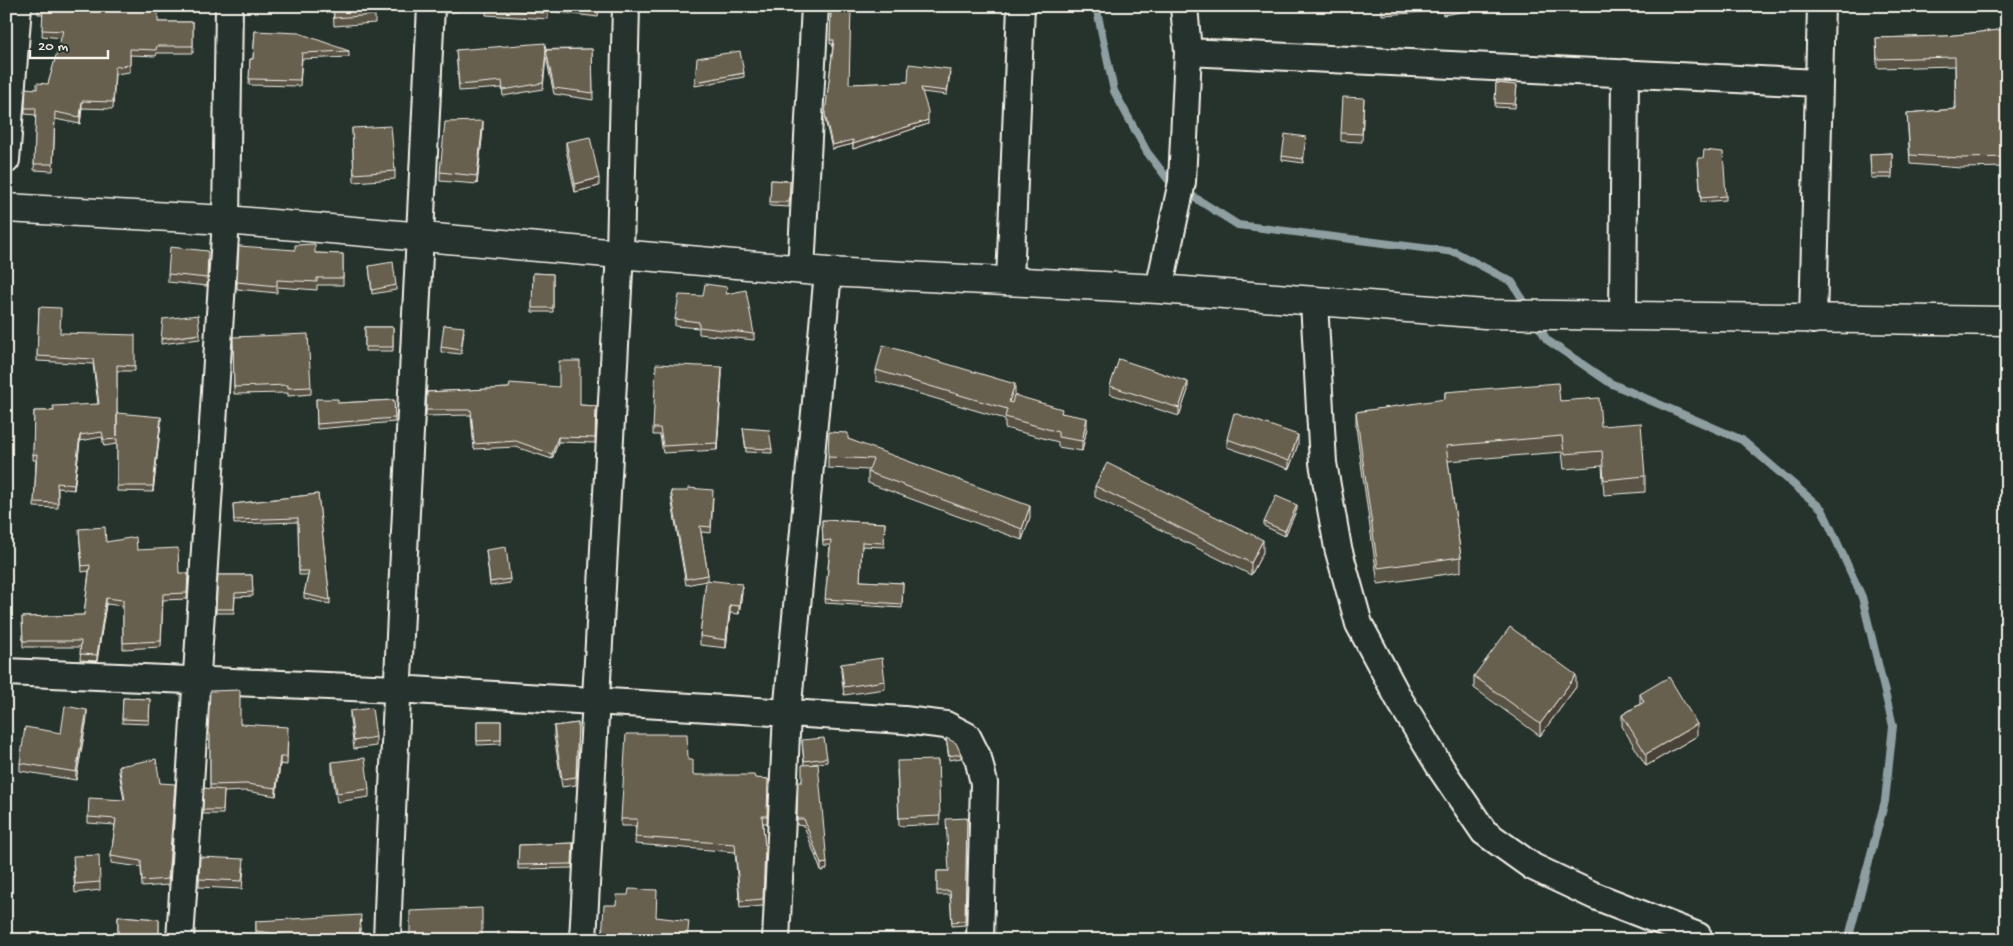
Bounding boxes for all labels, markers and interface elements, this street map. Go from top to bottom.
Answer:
scale bar [30,28,108,60]
text: 20 m [38,38,68,56]

